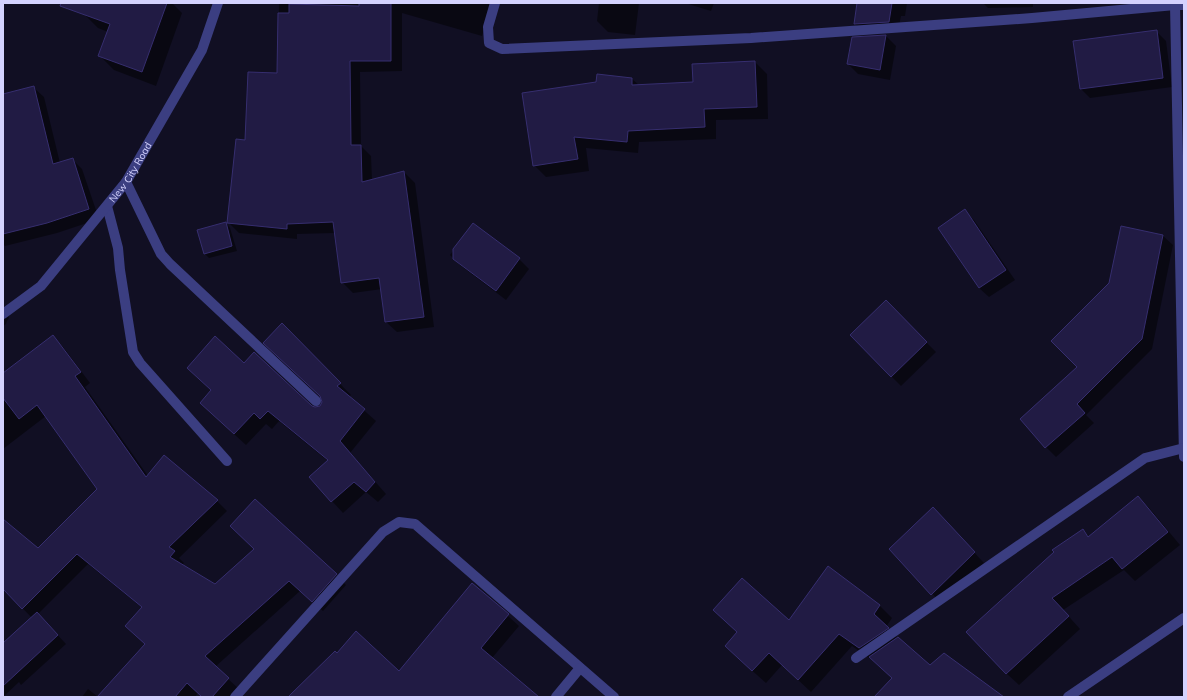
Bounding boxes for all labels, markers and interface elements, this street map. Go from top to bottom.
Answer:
street label: New City Road [106,140,154,205]

